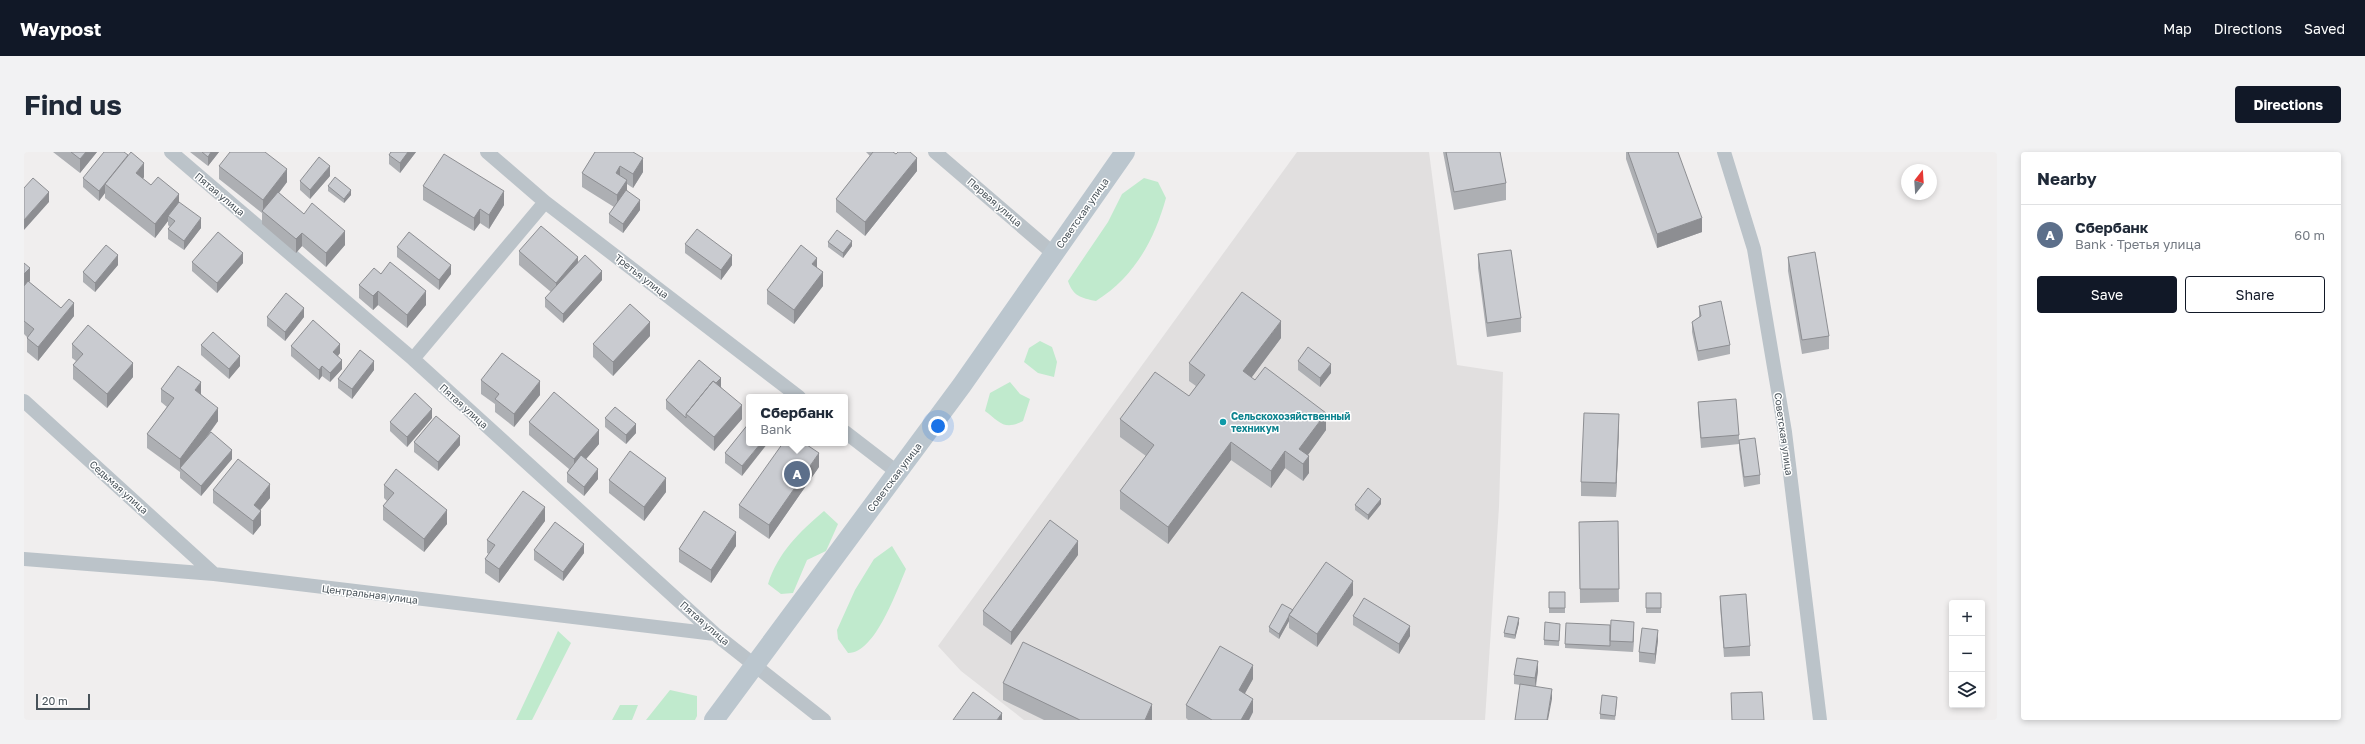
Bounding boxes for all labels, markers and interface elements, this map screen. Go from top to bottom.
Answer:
text: Waypost [20,17,101,40]
text: Map [2163,20,2192,37]
text: Directions [2214,20,2282,37]
text: Saved [2304,20,2345,37]
button: Directions [2235,86,2341,123]
text: Find us [24,88,122,121]
north arrow [1901,164,1937,200]
text: Nearby [2037,168,2097,189]
street label: Пятая улица [193,170,247,218]
street label: Первая улица [965,175,1025,229]
street label: Советская улица [1053,175,1111,251]
text: Сбербанк [2075,218,2148,236]
text: A [2045,227,2055,243]
text: 60 m [2294,227,2325,243]
text: Bank · Третья улица [2075,236,2201,252]
street label: Третья улица [613,251,671,301]
button: Save [2037,276,2177,313]
button: Share [2185,276,2325,313]
street label: Пятая улица [437,381,491,431]
street label: Советская улица [1772,392,1796,476]
popup [746,394,848,446]
text: Сбербанк [760,403,834,421]
place label: Сельскохозяйственный техникум [1231,410,1350,434]
your location [928,416,948,436]
marker: Сельскохозяйственный техникум [1218,417,1228,427]
text: Bank [760,421,792,437]
street label: Советская улица [864,440,924,514]
street label: Седьмая улица [87,458,151,516]
pin: A [784,459,810,489]
street label: Центральная улица [321,582,419,606]
street label: Пятая улица [678,598,732,648]
map controls [1949,600,1985,708]
button: + [1949,600,1985,636]
button: − [1949,636,1985,672]
button: layers [1949,672,1985,708]
scale bar [36,692,90,711]
text: 20 m [42,694,68,707]

